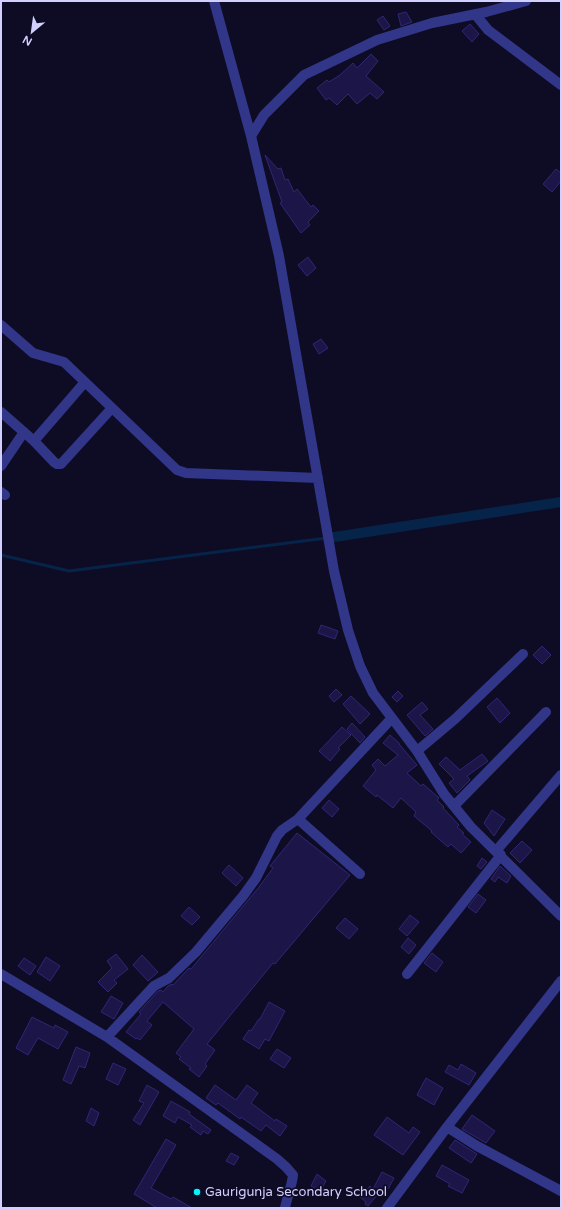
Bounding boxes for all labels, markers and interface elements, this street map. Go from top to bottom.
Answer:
north arrow [12,12,52,52]
text: N [20,32,34,48]
place label: Gaurigunja Secondary School [205,1184,387,1200]
marker: Gaurigunja Secondary School [192,1187,202,1197]

